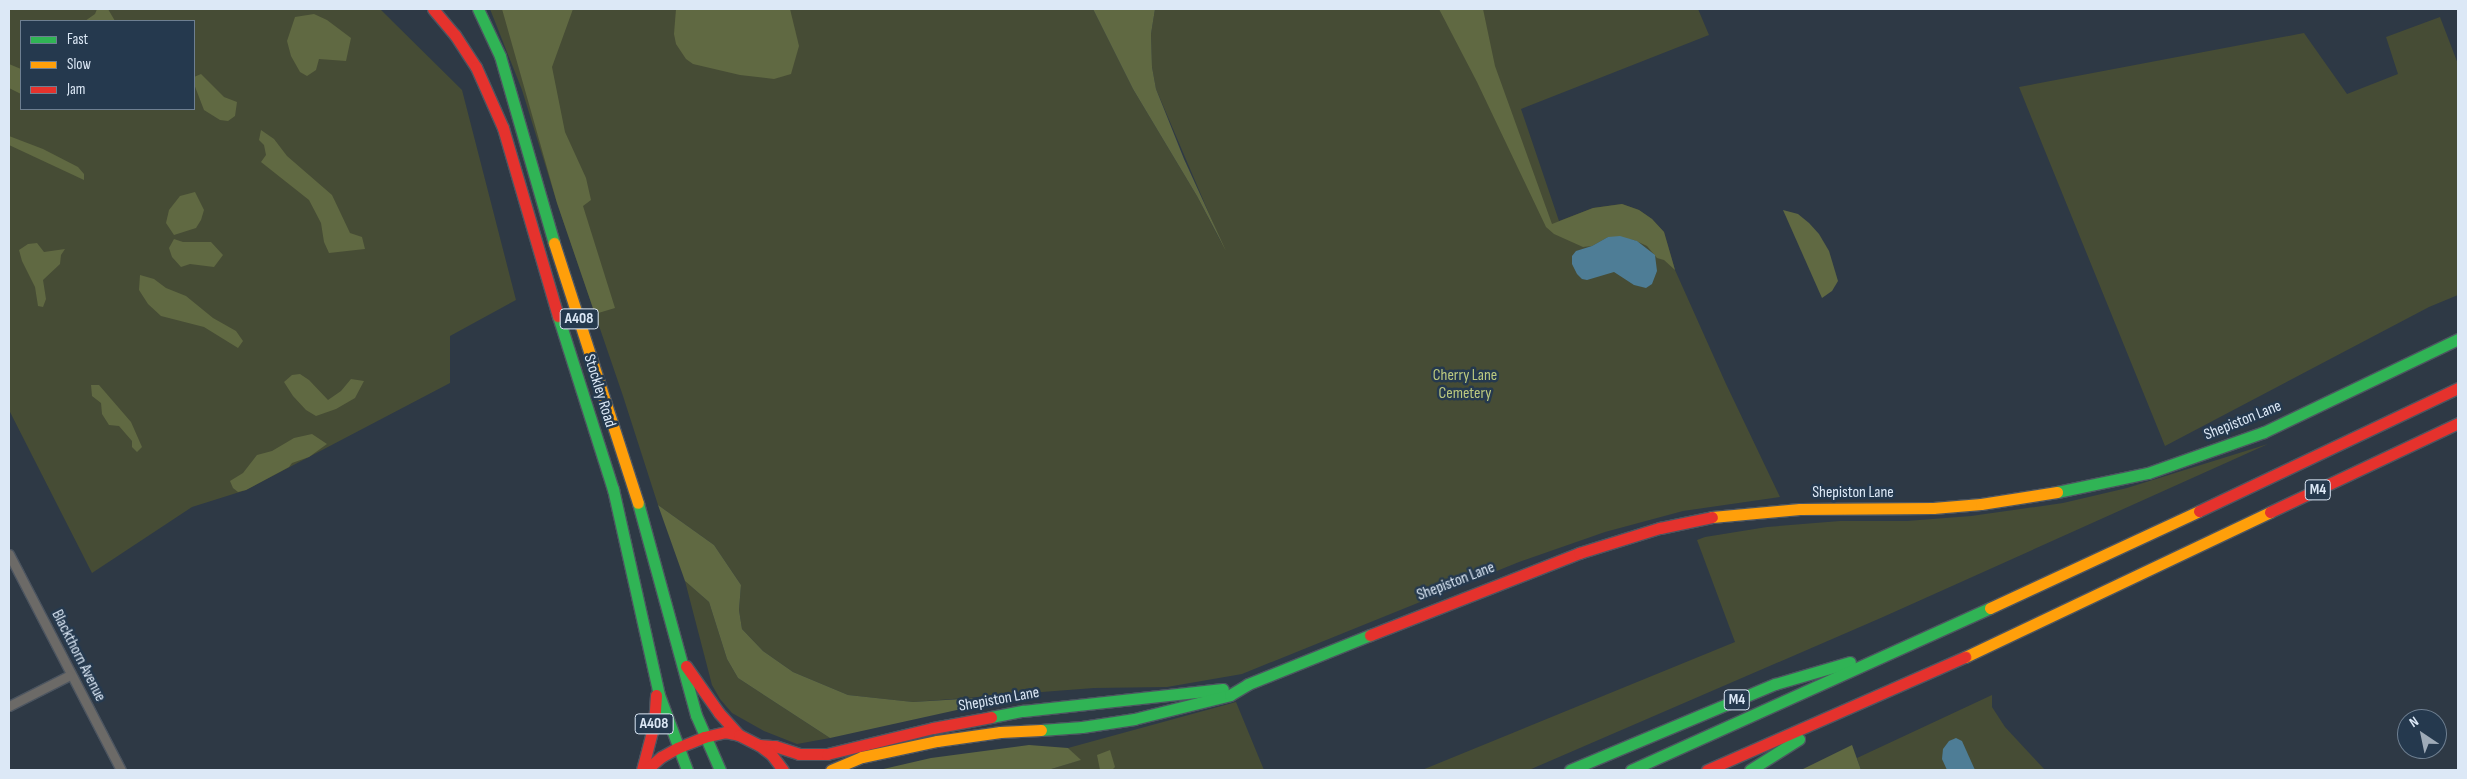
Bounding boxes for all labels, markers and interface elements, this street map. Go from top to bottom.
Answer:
legend [20,20,195,110]
text: Fast [67,30,88,49]
text: Slow [67,55,91,74]
text: Jam [67,80,85,99]
road number: A408 [559,306,599,332]
street label: Stockley Road [579,352,619,430]
park label: Cherry Lane Cemetery [1433,366,1497,404]
street label: Shepiston Lane [2202,397,2284,445]
road number: M4 [2304,478,2332,502]
street label: Shepiston Lane [1812,483,1894,503]
street label: Shepiston Lane [1414,558,1498,606]
street label: Blackthorn Avenue [47,607,109,705]
street label: Shepiston Lane [957,683,1041,717]
road number: M4 [1723,688,1751,712]
north arrow [2397,709,2447,759]
road number: A408 [634,712,674,736]
text: N [2406,713,2422,731]

